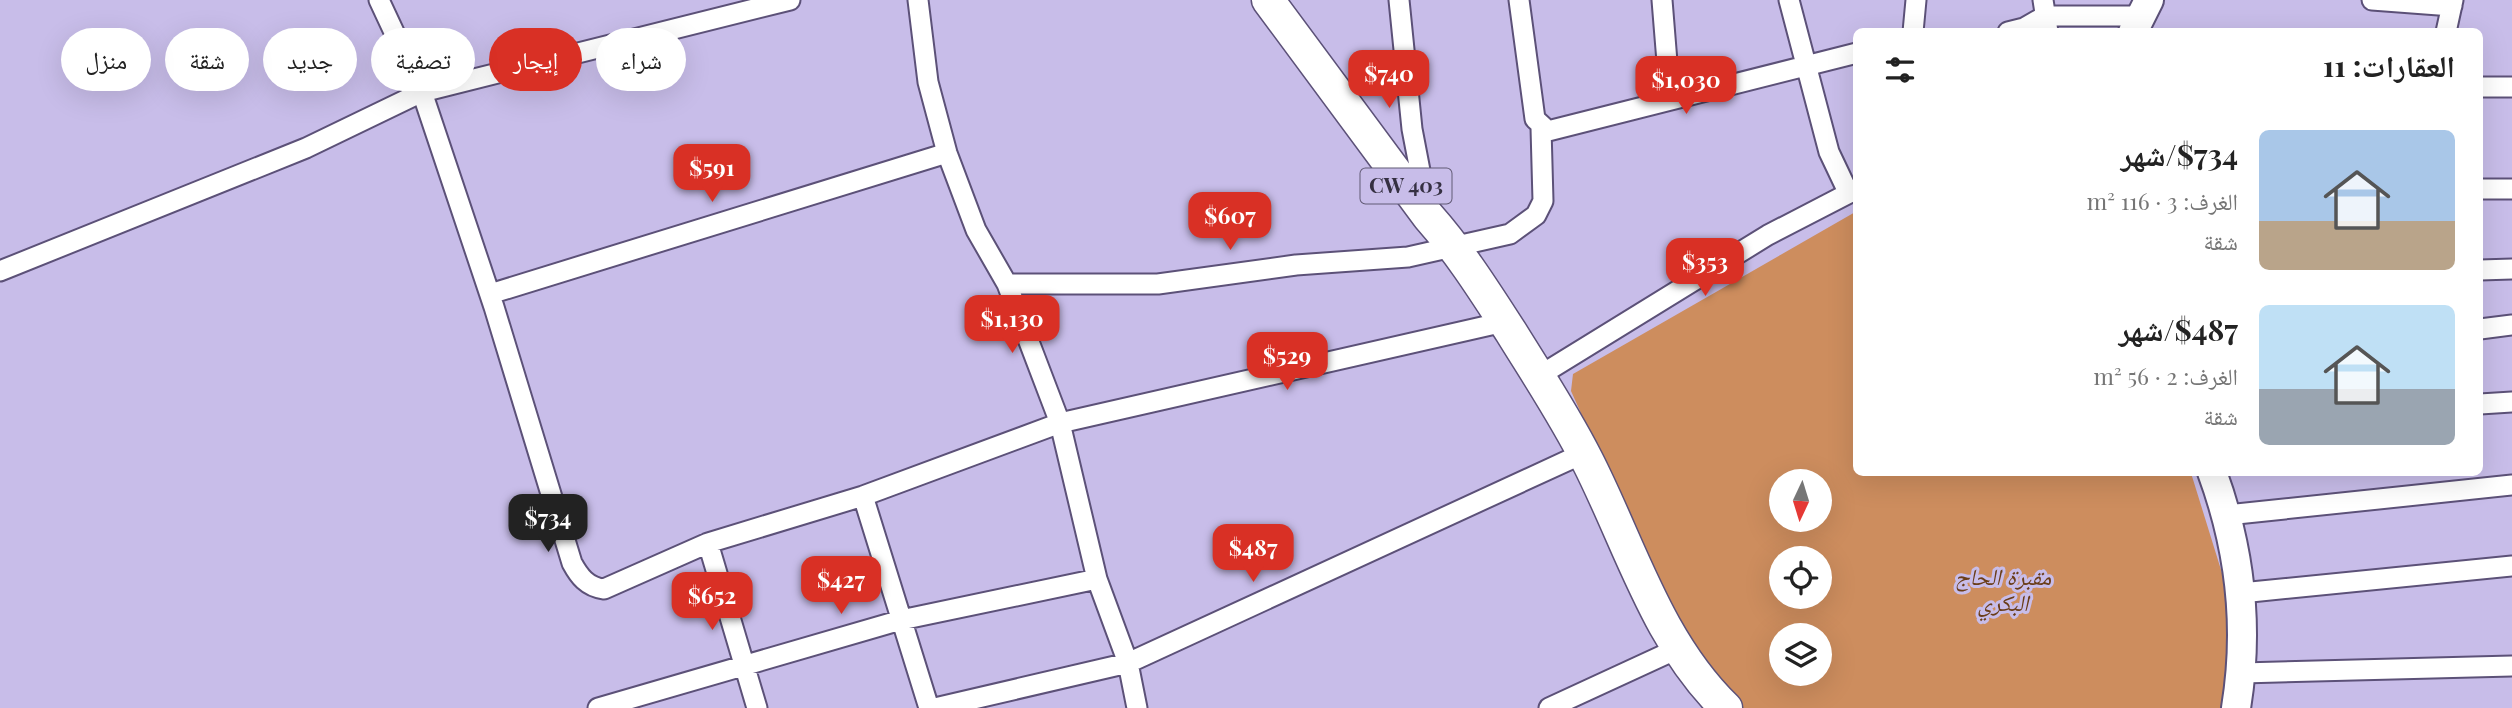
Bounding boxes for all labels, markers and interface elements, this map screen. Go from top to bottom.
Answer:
chip: منزل [61,28,151,91]
chip: شقة [165,28,249,91]
chip: جديد [263,28,357,91]
chip: تصفية [371,28,475,91]
chip: إيجار [489,28,582,91]
chip: شراء [596,28,686,91]
text: العقارات: 11 [2323,45,2455,85]
pin: $740 [1348,50,1430,110]
icon: filters [1881,51,1919,89]
text: $740 [1364,57,1414,88]
pin: $1,030 [1629,57,1743,116]
text: $1,030 [1651,63,1721,94]
text: $734/شهر [2121,134,2238,174]
pin: $591 [671,144,753,204]
text: $591 [689,151,735,182]
icon: home [2315,158,2399,242]
road number: CW 403 [1360,168,1452,204]
text: الغرف: 3 · 116 m² [2087,185,2238,216]
pin: $607 [1189,192,1271,252]
text: $607 [1204,199,1256,230]
text: شقة [2204,225,2238,256]
pin: $353 [1664,238,1746,298]
text: $353 [1682,245,1728,276]
pin: $1,130 [955,296,1069,355]
text: $1,130 [981,302,1043,333]
text: $487/شهر [2119,309,2238,349]
pin: $529 [1246,332,1328,392]
icon: home [2315,333,2399,417]
text: $529 [1263,339,1311,370]
text: الغرف: 2 · 56 m² [2094,360,2238,391]
text: شقة [2204,400,2238,431]
north arrow [1769,469,1832,532]
map controls [1769,469,1832,686]
pin: $734 [507,494,589,554]
text: $734 [524,501,572,532]
pin: $487 [1212,524,1294,584]
text: $487 [1229,531,1277,562]
button: locate [1769,546,1832,609]
pin: $427 [800,556,882,616]
park label: مقبرة الحاج البكري [1955,560,2052,622]
text: $427 [817,563,865,594]
pin: $652 [671,572,753,632]
text: $652 [688,579,736,610]
button: layers [1769,623,1832,686]

